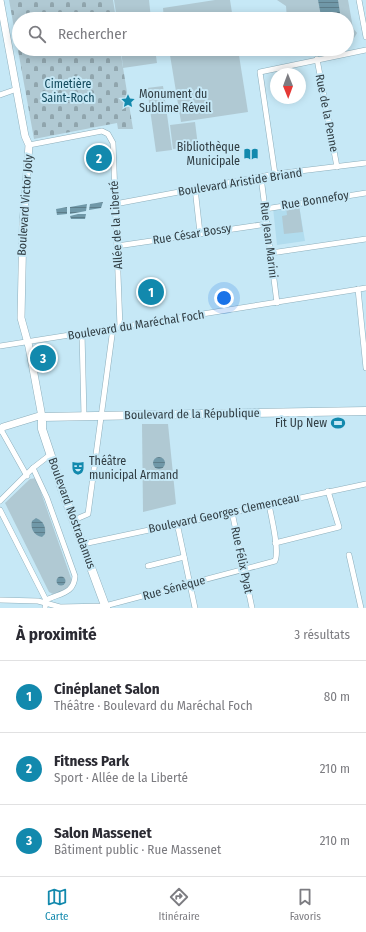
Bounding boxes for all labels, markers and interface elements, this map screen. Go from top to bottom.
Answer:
search box [12,12,354,56]
icon: search [26,23,48,45]
text: Rechercher [58,25,127,43]
north arrow [270,68,306,104]
street label: Rue de la Penne [313,73,341,153]
park label: Cimetière Saint-Roch [41,77,95,105]
place label: Monument du Sublime Réveil [139,87,211,115]
place icon: Monument du Sublime Réveil [120,93,136,109]
place label: Bibliothèque Municipale [177,140,240,168]
pin: 2 [86,143,112,173]
library icon: Bibliothèque Municipale [243,146,259,162]
street label: Boulevard Victor Joly [14,153,36,256]
street label: Boulevard Aristide Briand [177,165,303,199]
street label: Allée de la Liberté [107,180,125,270]
street label: Rue Bonnefoy [280,188,350,212]
street label: Rue Jean Marini [257,201,281,279]
street label: Rue César Bossy [152,221,233,247]
pin: 1 [138,277,164,307]
your location [214,288,234,308]
street label: Boulevard du Maréchal Foch [67,307,205,343]
pin: 3 [30,343,56,373]
street label: Boulevard de la République [124,406,260,422]
sports icon: Fit Up New [330,415,346,431]
place label: Fit Up New [275,416,327,430]
place label: Théâtre municipal Armand [89,454,178,482]
street label: Boulevard Nostradamus [45,455,99,571]
theatre icon: Théâtre municipal Armand [70,460,86,476]
street label: Boulevard Georges Clemenceau [147,490,301,536]
street label: Rue Félix Pyat [228,525,256,595]
street label: Rue Sénèque [141,573,207,603]
text: À proximité [16,624,97,645]
text: 3 résultats [294,627,350,642]
text: Cinéplanet Salon [54,680,160,698]
text: 1 [26,689,32,704]
text: 80 m [324,689,350,704]
text: Théâtre · Boulevard du Maréchal Foch [54,698,253,713]
text: Fitness Park [54,752,129,770]
text: 2 [26,761,32,776]
text: 210 m [320,761,350,776]
text: Sport · Allée de la Liberté [54,770,188,785]
text: Salon Massenet [54,824,152,842]
text: 3 [26,833,32,848]
text: 210 m [320,833,350,848]
text: Bâtiment public · Rue Massenet [54,842,221,857]
tab: Carte [45,886,69,923]
tab: Itinéraire [159,886,200,923]
tab: Favoris [290,886,321,923]

